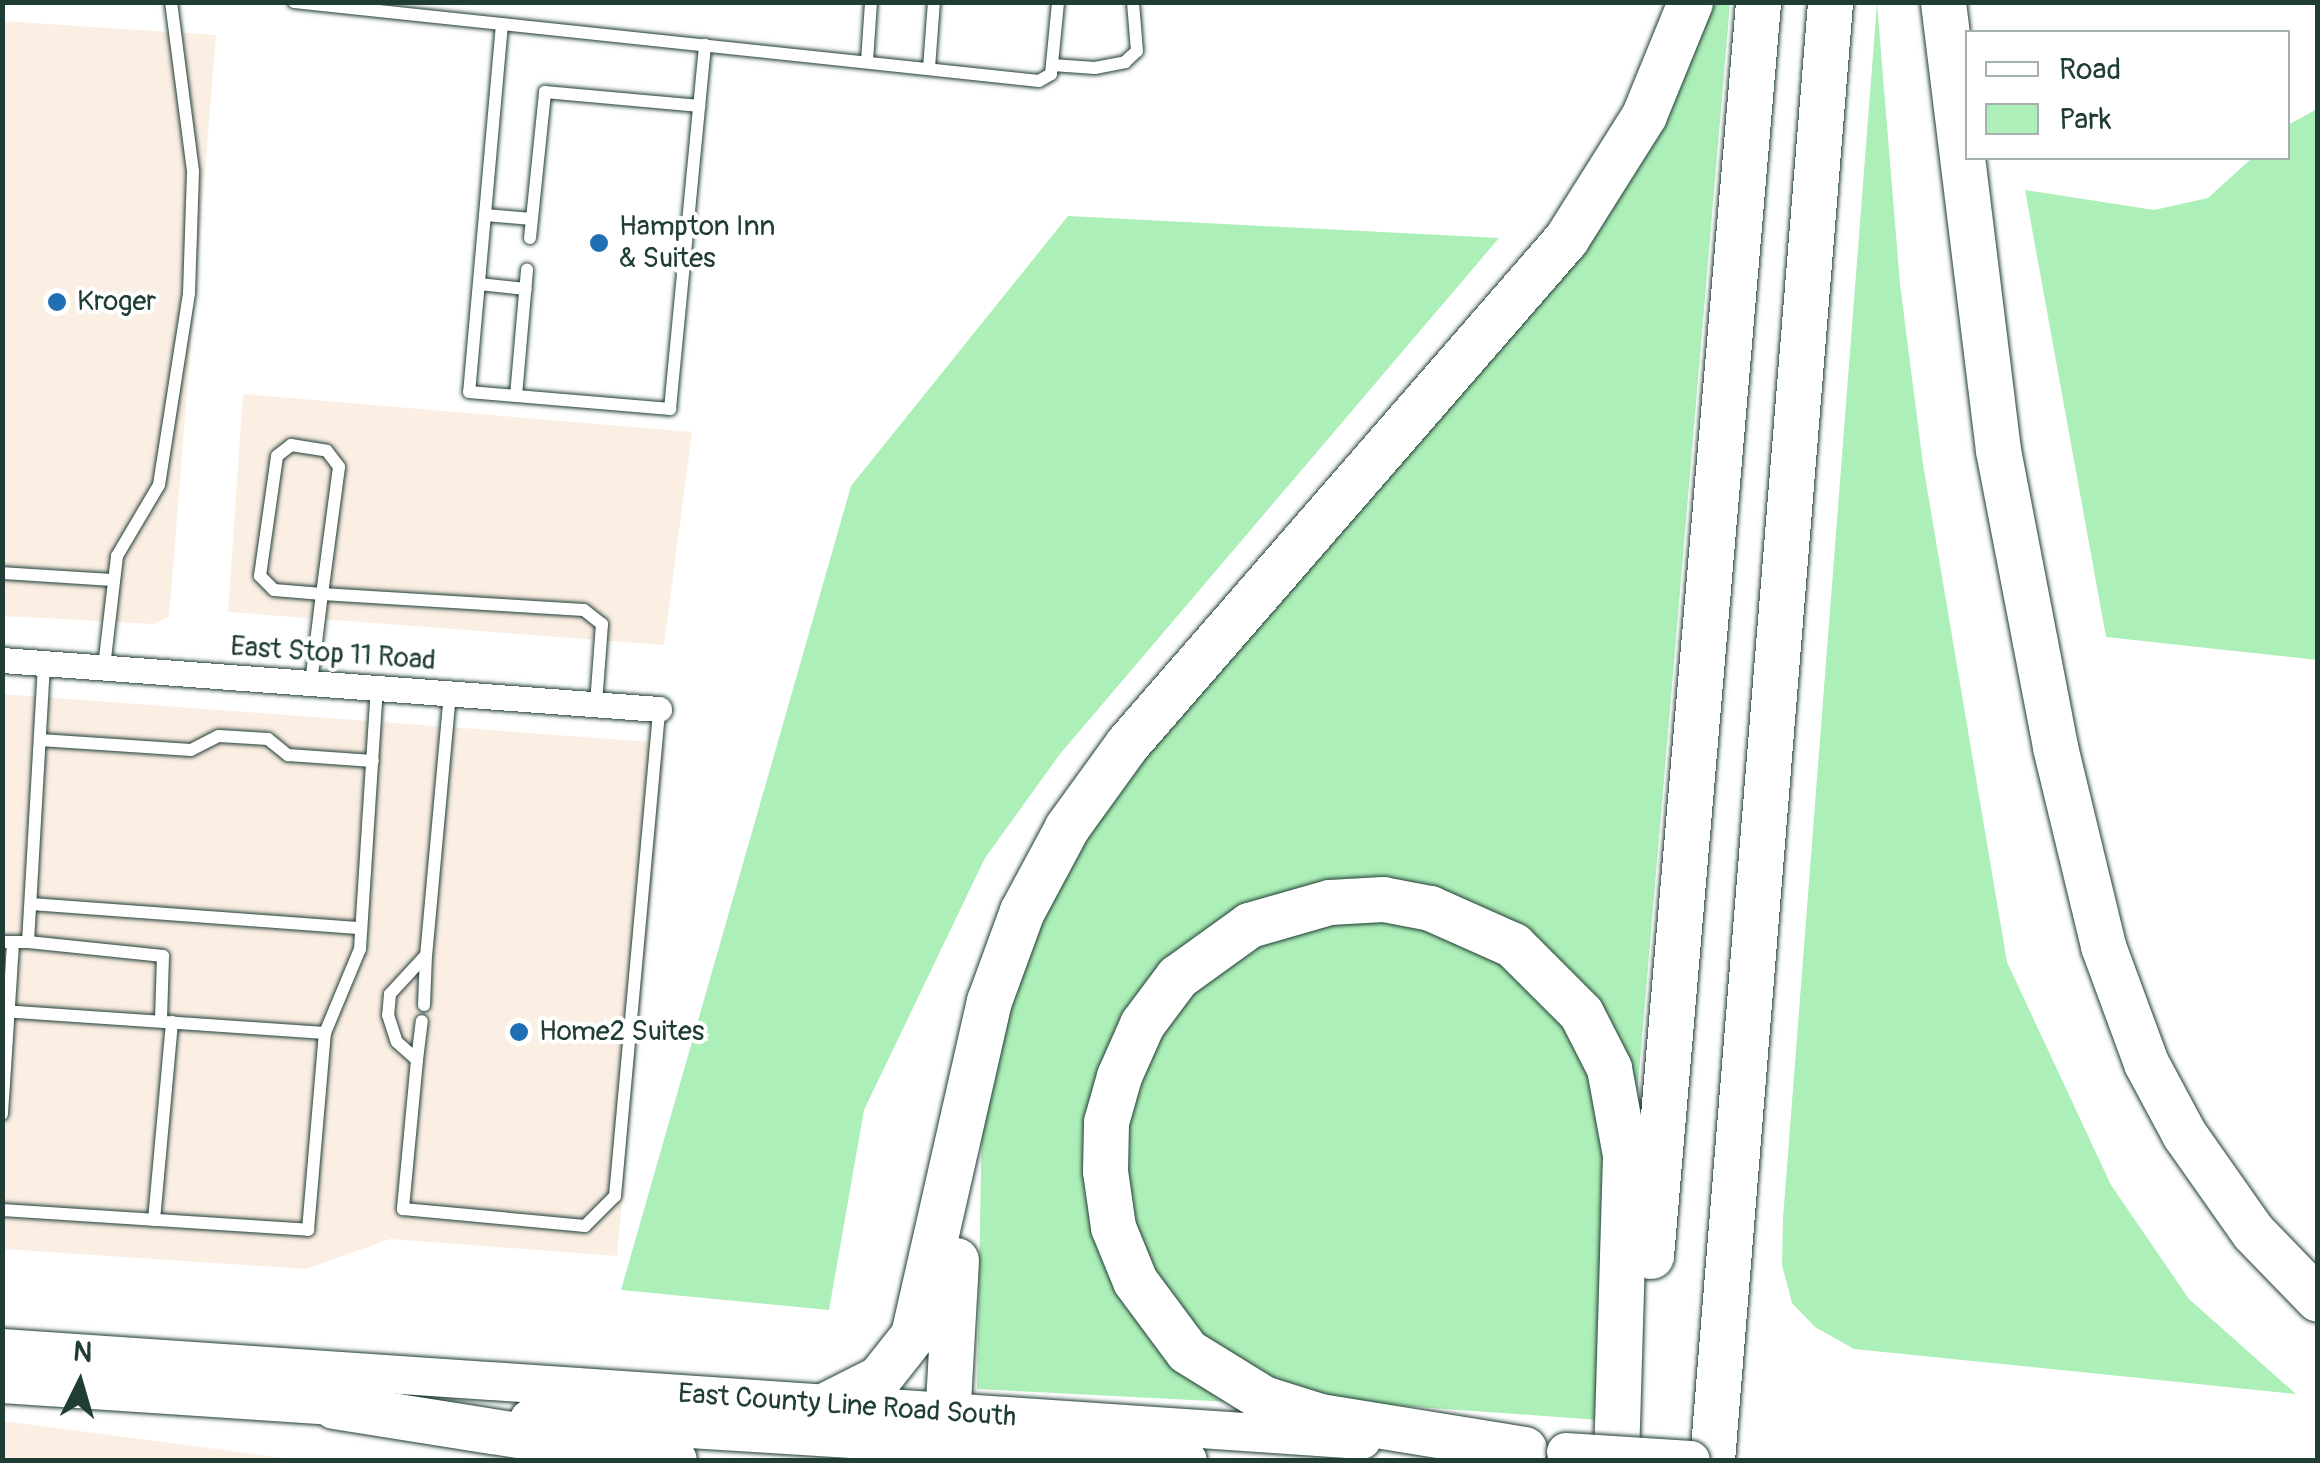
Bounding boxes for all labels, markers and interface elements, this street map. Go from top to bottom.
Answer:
legend [1965,30,2290,160]
text: Road [2059,51,2121,88]
text: Park [2059,101,2112,138]
place label: Hampton Inn & Suites [619,210,775,276]
marker: Hampton Inn & Suites [588,232,610,254]
place label: Kroger [77,285,156,319]
marker: Kroger [46,291,68,313]
street label: East Stop 11 Road [229,630,437,678]
place label: Home2 Suites [539,1015,704,1049]
marker: Home2 Suites [508,1021,530,1043]
north arrow [30,1333,130,1433]
text: N [72,1334,94,1371]
street label: East County Line Road South [677,1377,1017,1435]

